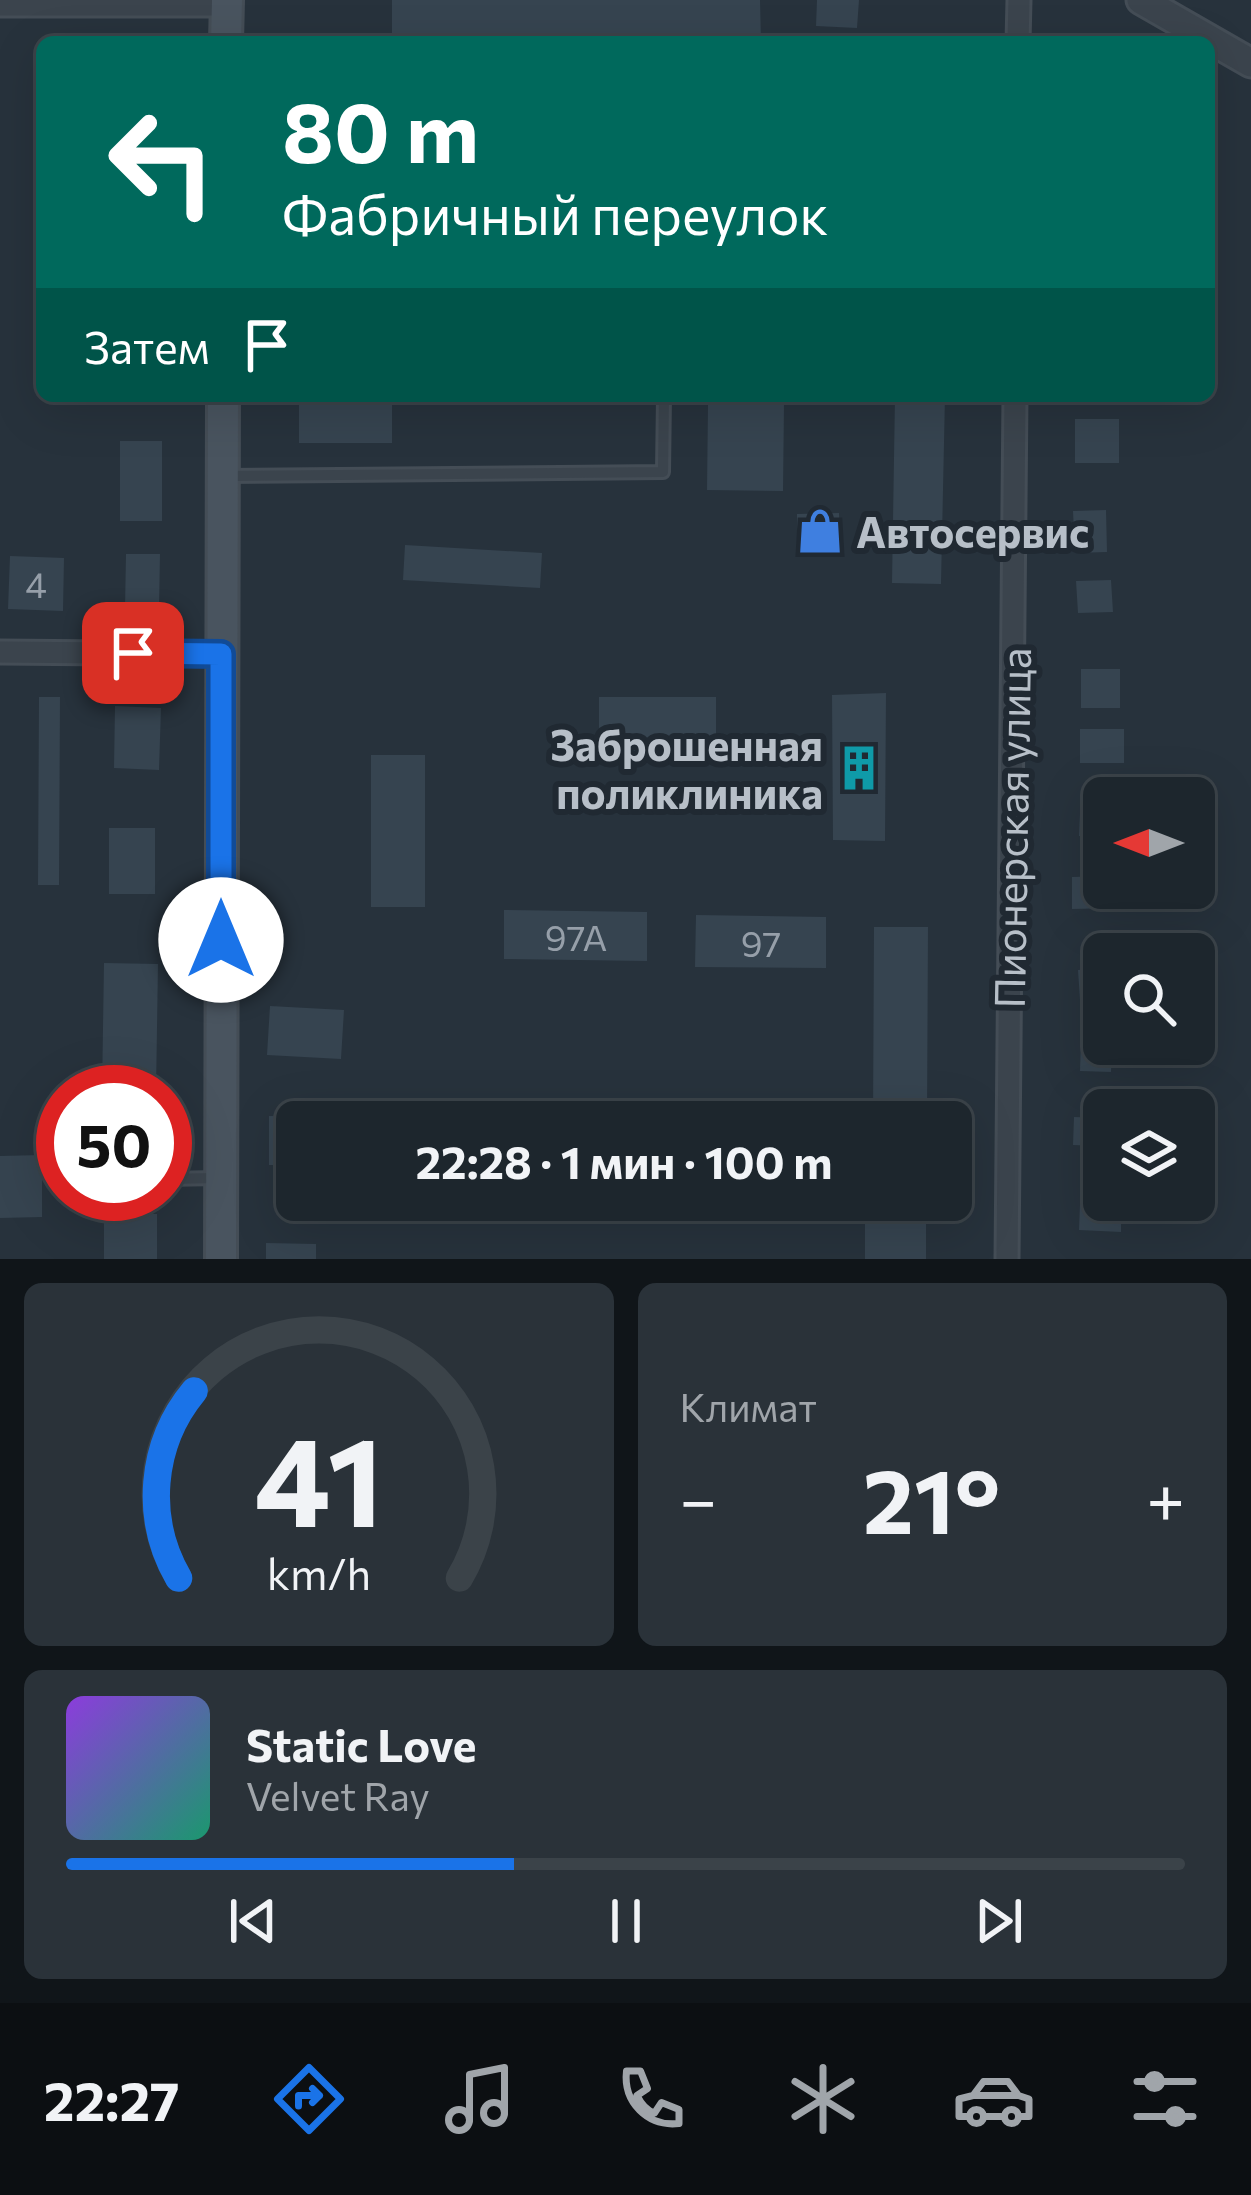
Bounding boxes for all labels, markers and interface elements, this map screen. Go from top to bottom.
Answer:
text: 80 m [282,78,479,180]
icon: left [84,84,240,240]
text: Фабричный переулок [282,180,828,246]
icon: arrive [234,312,300,378]
text: Затем [84,318,210,373]
place label: Автосервис [856,505,1089,557]
shop icon: Автосервис [795,506,845,556]
house number: 4 [25,561,47,605]
pin [82,602,184,704]
icon: arrive [100,620,166,686]
street label: Пионерская улица [982,647,1040,1009]
place label: Заброшенная поликлиника [550,718,823,818]
building icon: Заброшенная поликлиника [834,743,884,793]
north arrow [1083,777,1215,909]
map controls [1083,777,1215,1221]
position arrow [158,877,284,1003]
house number: 97А [545,914,607,958]
house number: 97 [741,920,781,964]
button: search [1083,933,1215,1065]
speed limit sign: 50 [36,1065,192,1221]
button: layers [1083,1089,1215,1221]
text: 22:28 · 1 мин · 100 m [415,1133,833,1188]
text: Климат [680,1382,817,1430]
text: 41 [254,1400,383,1553]
text: 21° [863,1442,1000,1553]
text: − [680,1457,717,1538]
text: + [1146,1457,1185,1538]
text: km/h [267,1545,371,1598]
text: Static Love [246,1716,476,1771]
text: Velvet Ray [246,1771,430,1819]
icon: previous [220,1888,286,1954]
icon: pause [593,1888,659,1954]
icon: next [966,1888,1032,1954]
icon: directions [267,2057,351,2141]
icon: music [438,2057,522,2141]
icon: phone [609,2057,693,2141]
icon: climate [781,2057,865,2141]
icon: car [952,2057,1036,2141]
icon: filters [1123,2057,1207,2141]
text: 22:27 [44,2066,179,2132]

